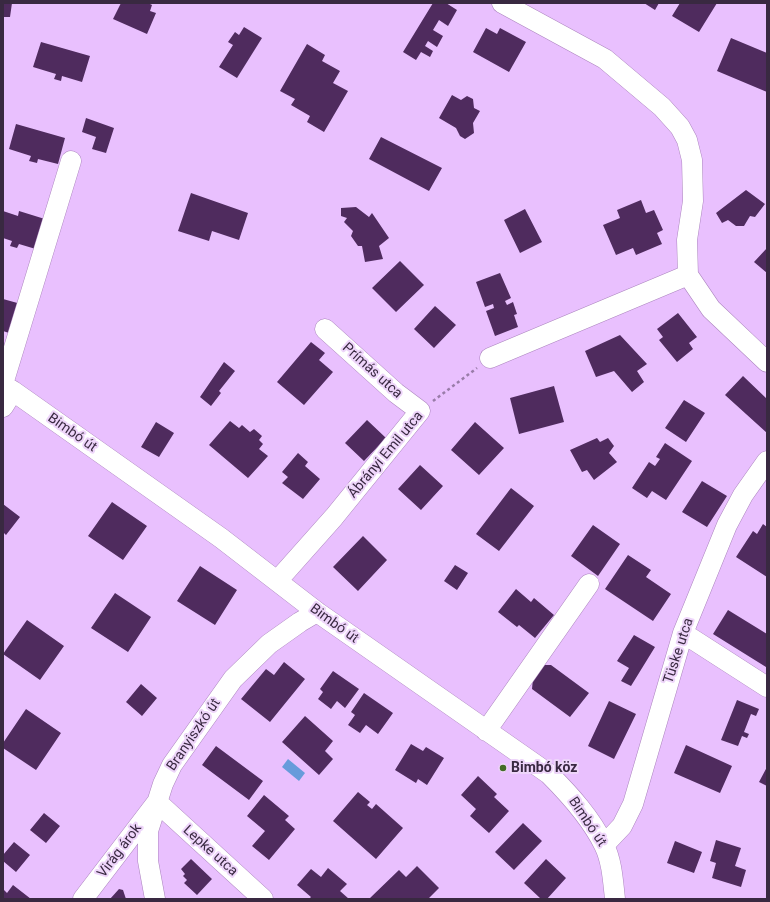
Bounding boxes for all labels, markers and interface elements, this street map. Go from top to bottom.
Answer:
street label: Prímás utca [339,340,405,402]
street label: Ábrányi Emil utca [345,408,427,502]
street label: Bimbó út [44,410,100,456]
street label: Bimbó út [306,601,362,647]
street label: Tüske utca [661,616,697,686]
street label: Branyiszkó út [164,696,224,774]
place label: Bimbó köz [511,760,577,776]
marker: Bimbó köz [498,763,508,773]
street label: Bimbó út [564,794,610,850]
street label: Virág árok [94,821,146,881]
street label: Lepke utca [179,822,241,880]

